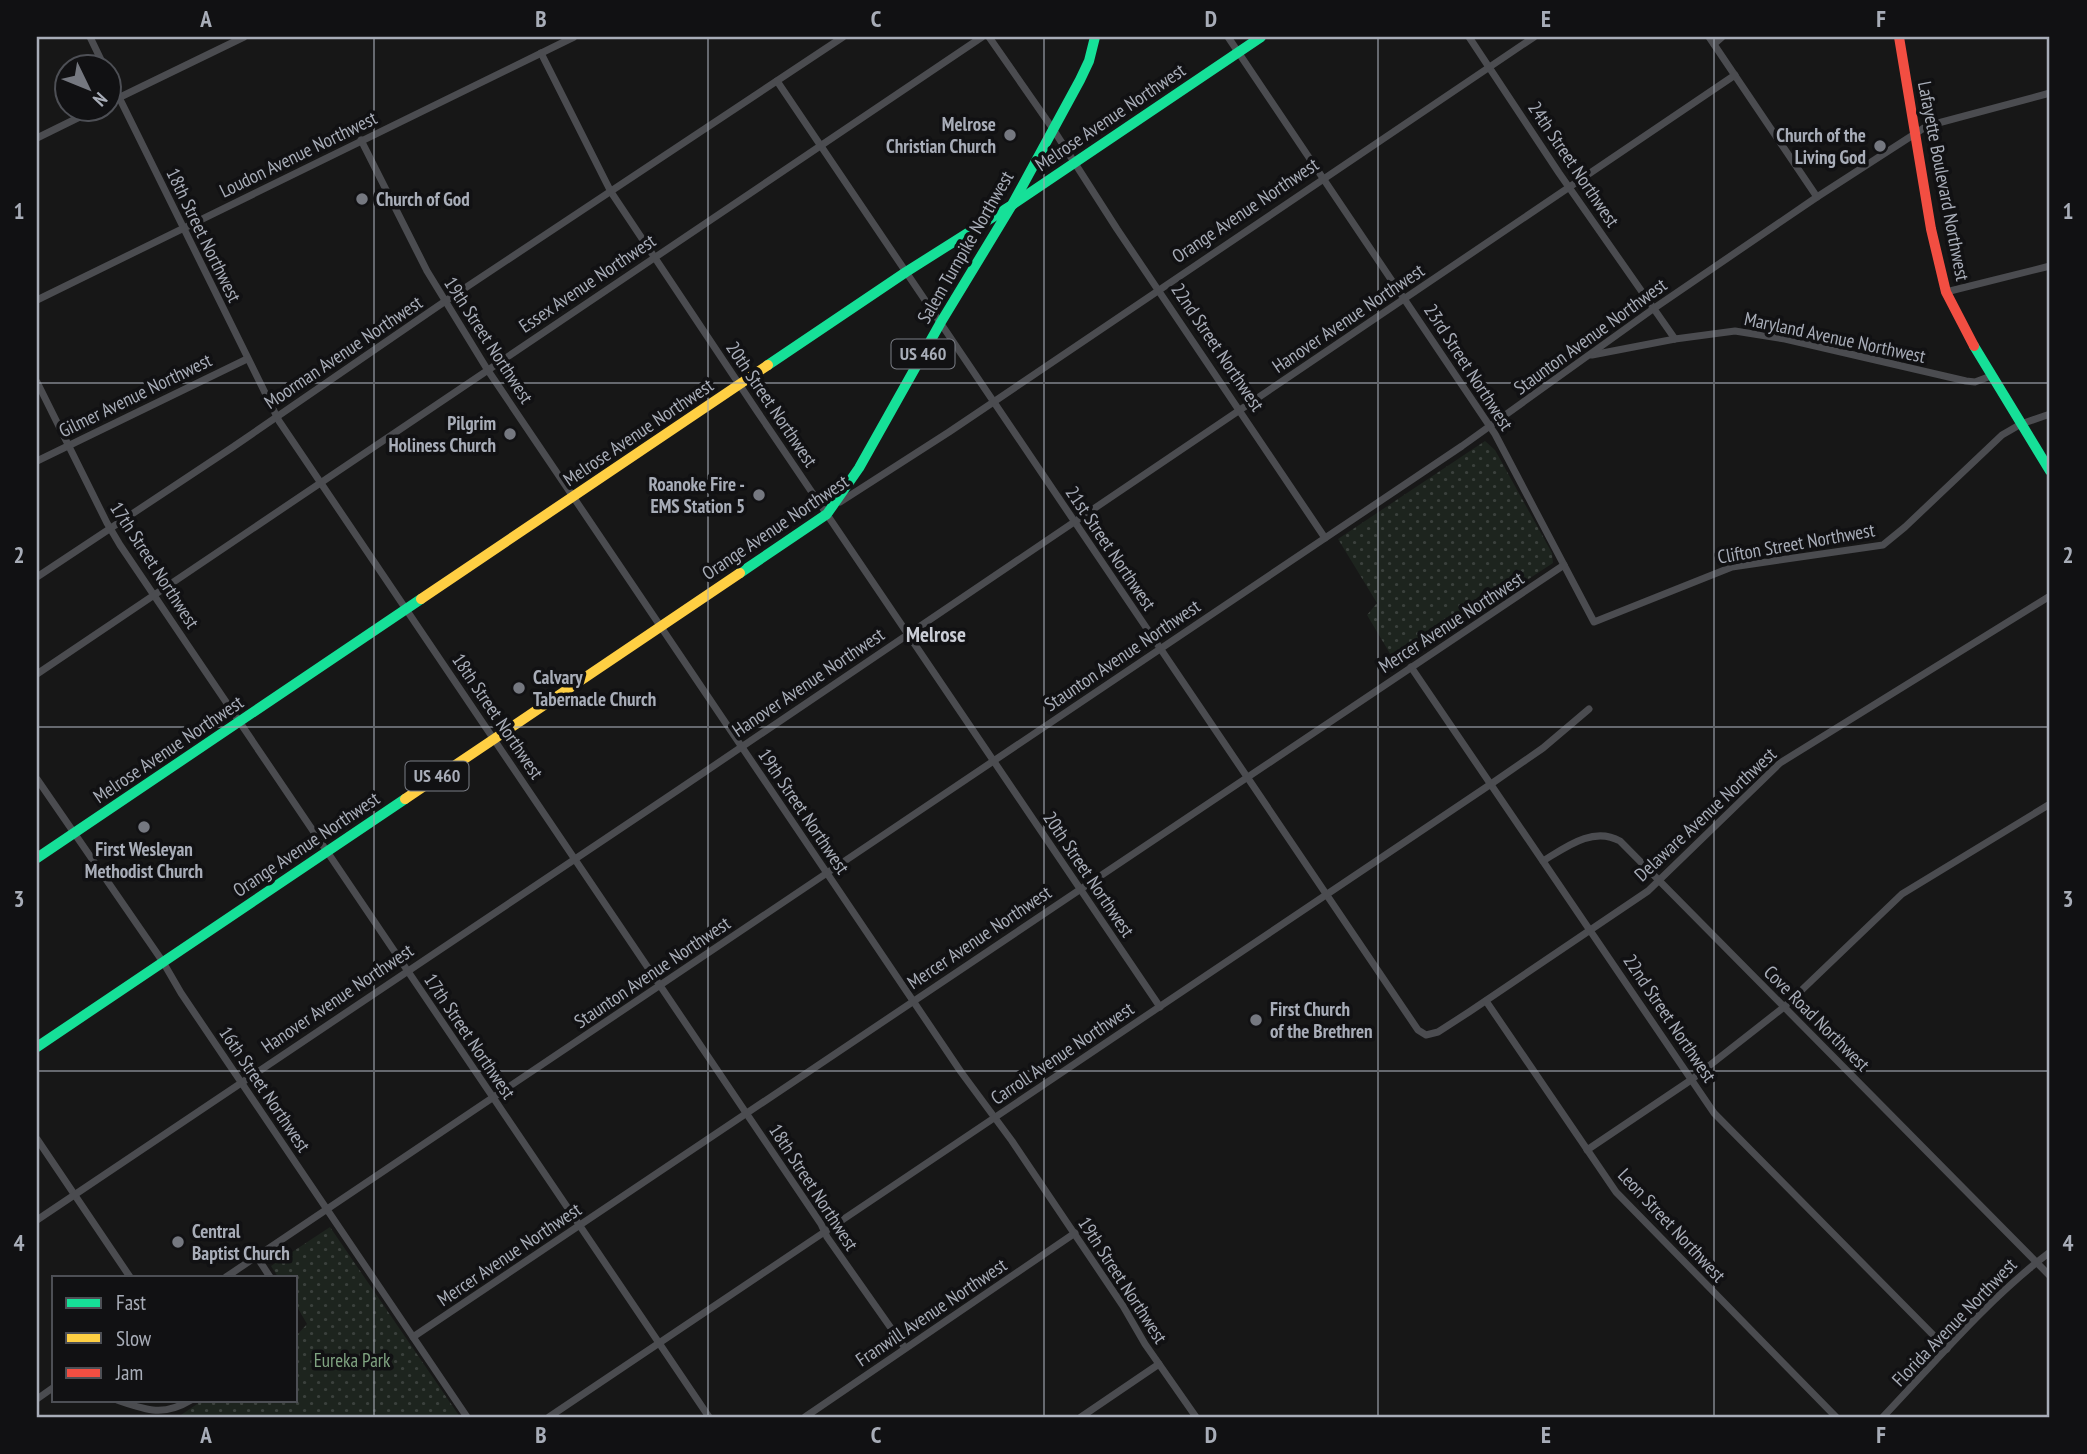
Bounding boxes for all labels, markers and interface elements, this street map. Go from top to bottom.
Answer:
text: A [199,4,212,33]
text: B [535,4,547,33]
text: C [871,4,882,33]
text: D [1205,4,1217,33]
text: E [1541,4,1551,33]
text: F [1876,4,1886,33]
north arrow [52,52,122,122]
street label: Melrose Avenue Northwest [1030,57,1190,176]
street label: Lafayette Boulevard Northwest [1913,79,1975,284]
text: N [88,88,113,112]
street label: 24th Street Northwest [1523,97,1625,232]
street label: Loudon Avenue Northwest [215,105,381,203]
place label: Melrose Christian Church [886,112,996,158]
place label: Church of the Living God [1776,123,1866,169]
marker: Melrose Christian Church [1002,127,1018,143]
marker: Church of the Living God [1872,138,1888,154]
street label: Orange Avenue Northwest [1167,152,1323,268]
street label: 18th Street Northwest [161,164,247,307]
street label: Salem Turnpike Northwest [912,166,1019,328]
place label: Church of God [376,187,470,211]
marker: Church of God [354,191,370,207]
text: 1 [14,196,25,225]
text: 1 [2063,196,2074,225]
street label: Essex Avenue Northwest [514,228,661,338]
street label: Hanover Avenue Northwest [1267,258,1429,378]
street label: 19th Street Northwest [439,272,539,409]
street label: Staunton Avenue Northwest [1509,272,1672,399]
street label: 22nd Street Northwest [1166,278,1270,416]
street label: Moorman Avenue Northwest [259,290,427,414]
street label: 23rd Street Northwest [1419,299,1519,435]
street label: Maryland Avenue Northwest [1742,306,1928,368]
street label: 20th Street Northwest [721,337,823,472]
road number: US 460 [892,340,954,368]
street label: Gilmer Avenue Northwest [55,347,216,442]
street label: Melrose Avenue Northwest [558,372,718,491]
place label: Pilgrim Holiness Church [388,411,496,457]
marker: Pilgrim Holiness Church [502,426,518,442]
street label: Orange Avenue Northwest [697,469,853,585]
place label: Roanoke Fire - EMS Station 5 [649,472,745,518]
street label: 21st Street Northwest [1061,481,1162,615]
marker: Roanoke Fire - EMS Station 5 [751,487,767,503]
street label: 17th Street Northwest [105,497,205,633]
street label: Clifton Street Northwest [1716,517,1877,569]
text: 2 [14,540,25,569]
text: 2 [2063,540,2074,569]
street label: Mercer Avenue Northwest [1374,566,1529,678]
street label: Staunton Avenue Northwest [1039,593,1205,716]
district label: Melrose [906,621,966,648]
street label: Hanover Avenue Northwest [727,622,889,742]
street label: 18th Street Northwest [447,649,549,784]
place label: Calvary Tabernacle Church [533,665,656,711]
marker: Calvary Tabernacle Church [511,680,527,696]
street label: Melrose Avenue Northwest [88,689,248,808]
street label: Delaware Avenue Northwest [1629,741,1782,886]
street label: 19th Street Northwest [753,744,855,879]
road number: US 460 [406,762,468,790]
street label: Orange Avenue Northwest [228,786,384,902]
street label: 20th Street Northwest [1038,807,1140,942]
marker: First Wesleyan Methodist Church [136,819,152,835]
place label: First Wesleyan Methodist Church [85,837,203,883]
street label: Mercer Avenue Northwest [902,880,1056,994]
text: 3 [14,884,25,913]
text: 3 [2063,884,2074,913]
street label: Staunton Avenue Northwest [569,910,735,1033]
street label: Hanover Avenue Northwest [256,938,418,1058]
street label: 22nd Street Northwest [1618,949,1722,1087]
street label: Cove Road Northwest [1759,960,1876,1077]
street label: 17th Street Northwest [419,969,521,1104]
street label: Carroll Avenue Northwest [986,996,1139,1110]
place label: First Church of the Brethren [1270,997,1373,1043]
marker: First Church of the Brethren [1248,1012,1264,1028]
street label: 16th Street Northwest [214,1022,316,1157]
street label: 18th Street Northwest [764,1119,864,1256]
street label: Leon Street Northwest [1613,1163,1731,1287]
street label: Mercer Avenue Northwest [432,1197,586,1311]
street label: 19th Street Northwest [1073,1212,1173,1349]
place label: Central Baptist Church [192,1219,290,1265]
text: 4 [14,1228,25,1257]
text: 4 [2063,1228,2074,1257]
marker: Central Baptist Church [170,1234,186,1250]
street label: Franwill Avenue Northwest [851,1252,1012,1371]
street label: Florida Avenue Northwest [1887,1252,2022,1391]
legend [52,1276,298,1402]
text: Fast [116,1289,146,1316]
text: Slow [116,1325,152,1352]
park label: Eureka Park [314,1348,391,1372]
text: Jam [115,1359,143,1386]
text: A [199,1420,212,1449]
text: B [535,1420,547,1449]
text: C [871,1420,882,1449]
text: D [1205,1420,1217,1449]
text: E [1541,1420,1551,1449]
text: F [1876,1420,1886,1449]

